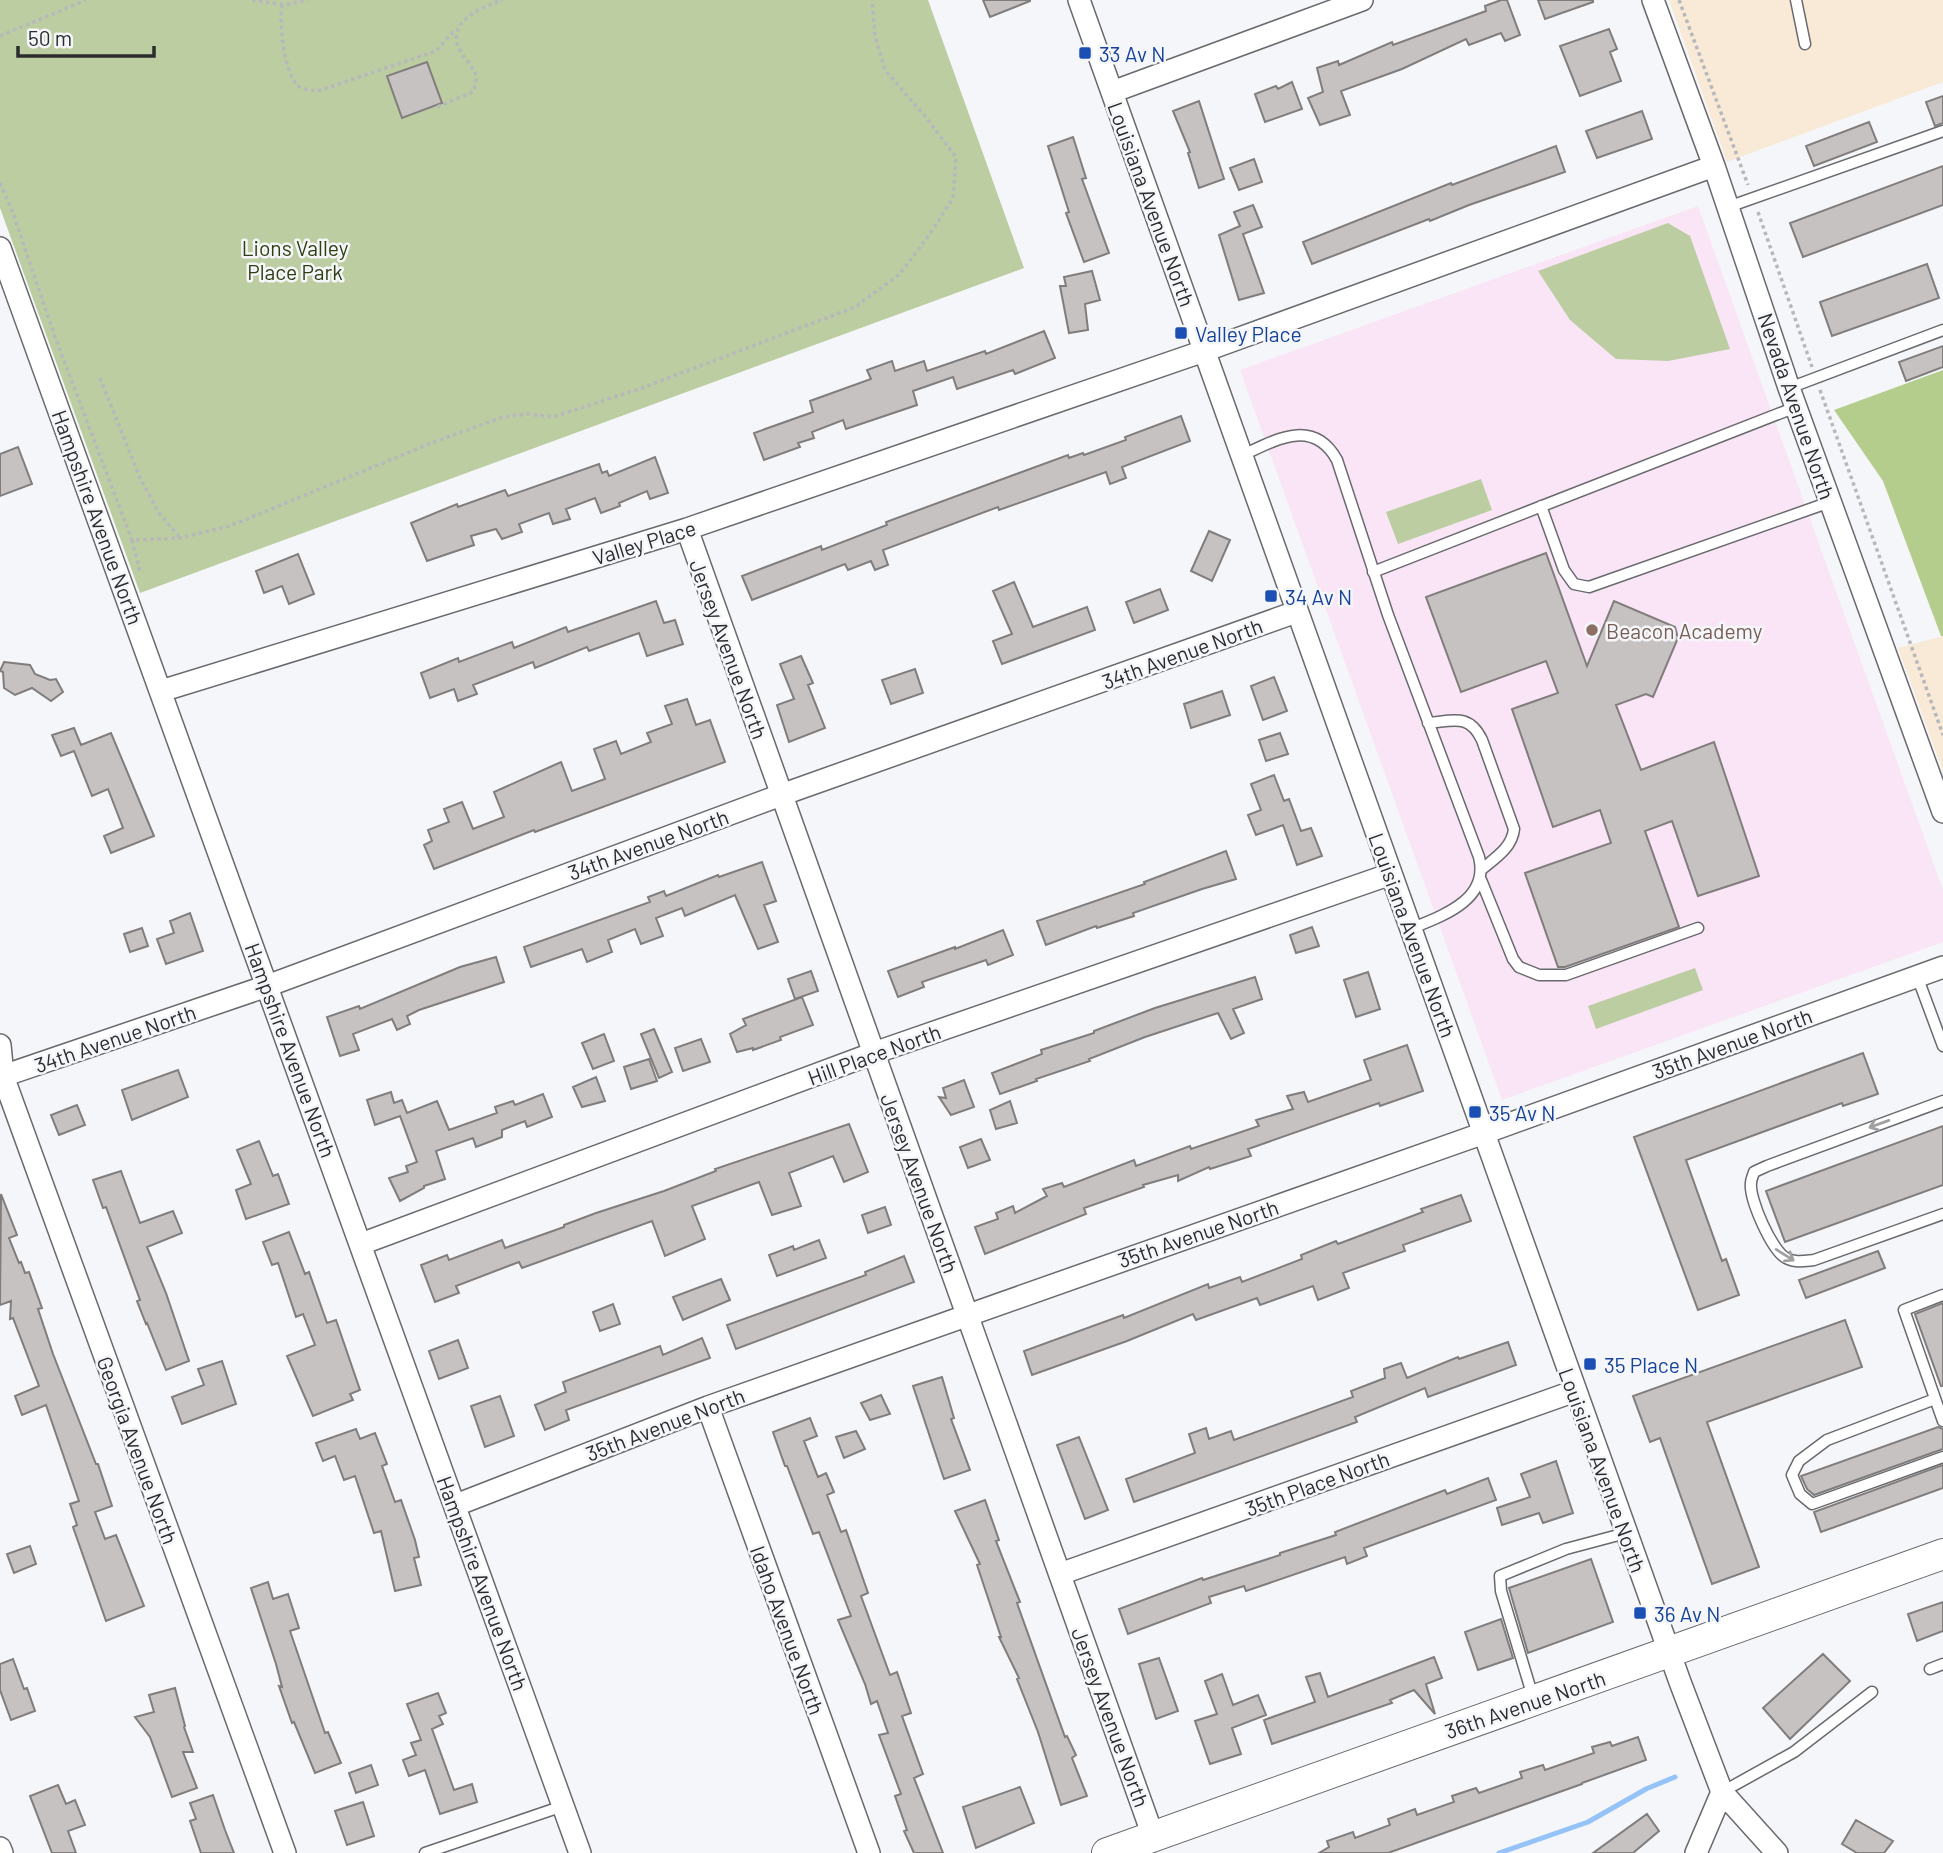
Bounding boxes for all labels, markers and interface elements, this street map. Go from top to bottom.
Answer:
scale bar [18,14,154,58]
text: 50 m [28,25,72,50]
place label: 33 Av N [1099,41,1165,66]
marker: 33 Av N [1077,45,1093,61]
street label: Louisiana Avenue North [1103,98,1201,310]
park label: Lions Valley Place Park [242,235,349,284]
street label: Nevada Avenue North [1753,310,1841,502]
place label: Valley Place [1195,321,1302,346]
marker: Valley Place [1173,325,1189,341]
street label: Hampshire Avenue North [47,406,149,628]
street label: Valley Place [589,514,699,570]
street label: Jersey Avenue North [685,556,773,742]
place label: 34 Av N [1285,584,1352,609]
marker: 34 Av N [1263,588,1279,604]
street label: 34th Avenue North [1098,612,1266,694]
place label: Beacon Academy [1606,618,1763,643]
marker: Beacon Academy [1584,622,1600,638]
street label: 34th Avenue North [564,803,732,885]
street label: Louisiana Avenue North [1364,829,1462,1041]
street label: Hampshire Avenue North [240,939,342,1161]
street label: 34th Avenue North [31,999,199,1077]
street label: 35th Avenue North [1649,1002,1815,1084]
street label: Hill Place North [804,1018,944,1090]
street label: Jersey Avenue North [876,1090,964,1276]
place label: 35 Av N [1489,1100,1555,1125]
marker: 35 Av N [1467,1104,1483,1120]
one-way arrow [1868,1119,1890,1132]
street label: 35th Avenue North [1114,1194,1282,1272]
one-way arrow [1775,1247,1794,1262]
place label: 35 Place N [1604,1352,1698,1377]
street label: Georgia Avenue North [92,1353,184,1547]
marker: 35 Place N [1582,1356,1598,1372]
street label: Louisiana Avenue North [1554,1364,1652,1576]
street label: 35th Avenue North [582,1382,748,1466]
street label: 35th Place North [1242,1445,1392,1521]
street label: Hampshire Avenue North [432,1472,534,1694]
street label: Idaho Avenue North [746,1542,830,1718]
place label: 36 Av N [1654,1601,1720,1626]
marker: 36 Av N [1632,1605,1648,1621]
street label: Jersey Avenue North [1067,1624,1155,1810]
street label: 36th Avenue North [1441,1665,1609,1743]

